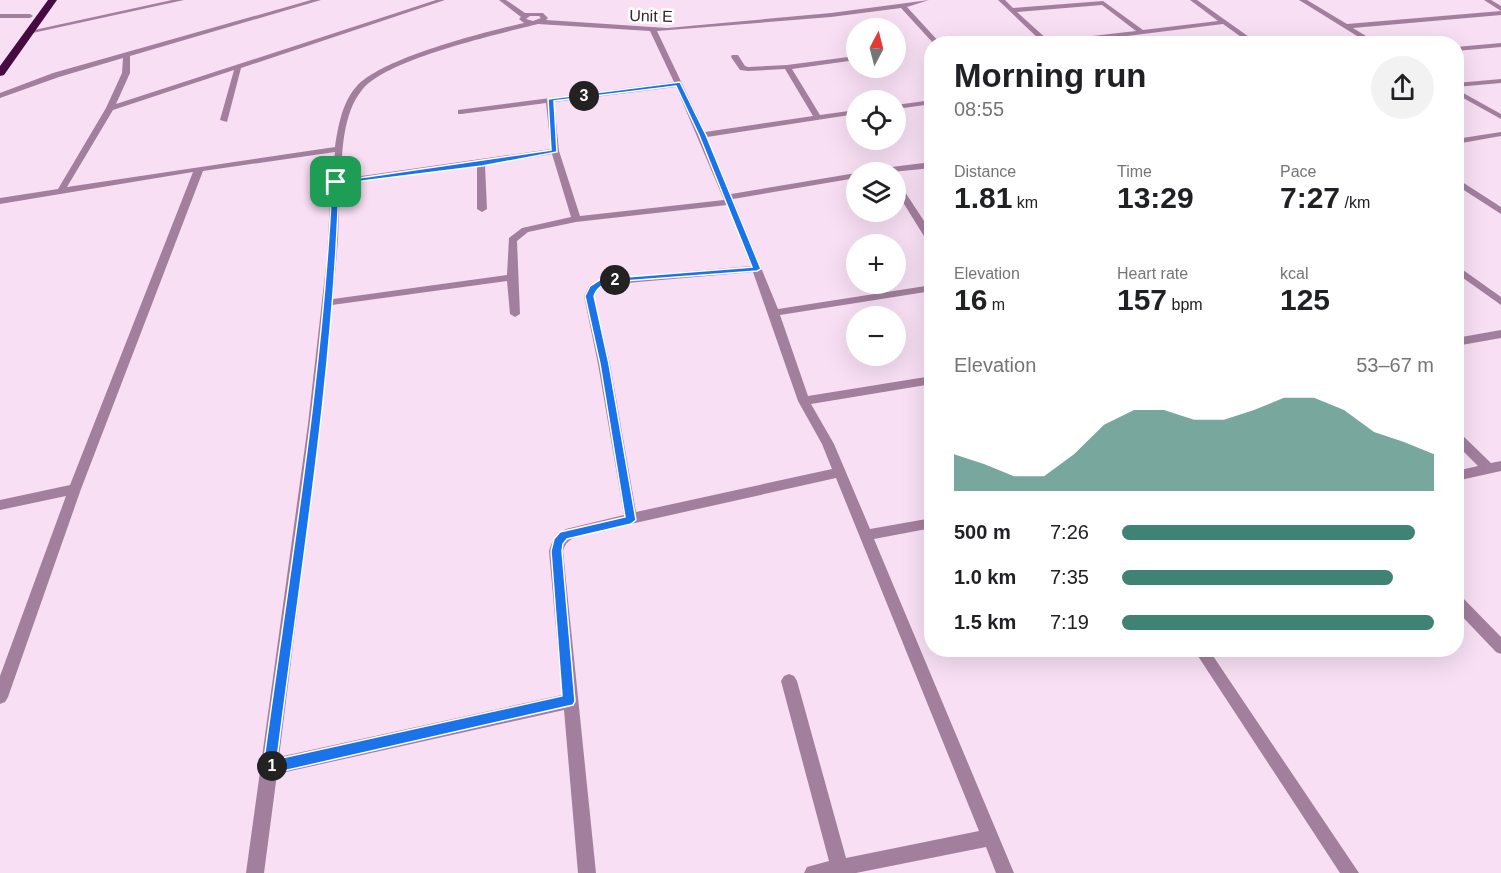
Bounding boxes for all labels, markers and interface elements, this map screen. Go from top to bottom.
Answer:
street label: Unit E [629,7,673,25]
north arrow [846,18,906,78]
map controls [846,18,906,366]
button: share [1371,56,1434,119]
text: Morning run [954,57,1146,94]
pin: 3 [569,81,599,111]
text: 3 [580,87,588,104]
button: locate [846,90,906,150]
text: 08:55 [954,98,1004,120]
pin [310,156,361,207]
button: layers [846,162,906,222]
text: Distance [954,163,1016,180]
text: Time [1117,163,1152,180]
text: Pace [1280,163,1316,180]
icon: arrive [319,165,352,198]
text: 1.81 [954,181,1012,214]
text: 13:29 [1117,181,1194,214]
text: 7:27 [1280,181,1340,214]
text: km [1012,194,1038,211]
text: /km [1340,194,1370,211]
button: + [846,234,906,294]
pin: 2 [600,265,630,295]
text: Elevation [954,265,1020,282]
text: Heart rate [1117,265,1188,282]
text: kcal [1280,265,1308,282]
text: 2 [611,271,619,288]
text: 16 [954,283,987,316]
text: 157 [1117,283,1167,316]
text: 125 [1280,283,1330,316]
text: m [987,296,1005,313]
text: bpm [1167,296,1203,313]
button: − [846,306,906,366]
text: Elevation [954,354,1036,376]
text: 53–67 m [1356,354,1434,376]
text: 500 m [954,521,1011,543]
text: 7:26 [1050,521,1089,543]
text: 1.0 km [954,566,1016,588]
text: 7:35 [1050,566,1089,588]
text: 1.5 km [954,611,1016,633]
text: 7:19 [1050,611,1089,633]
pin: 1 [257,751,287,781]
text: 1 [268,757,276,774]

